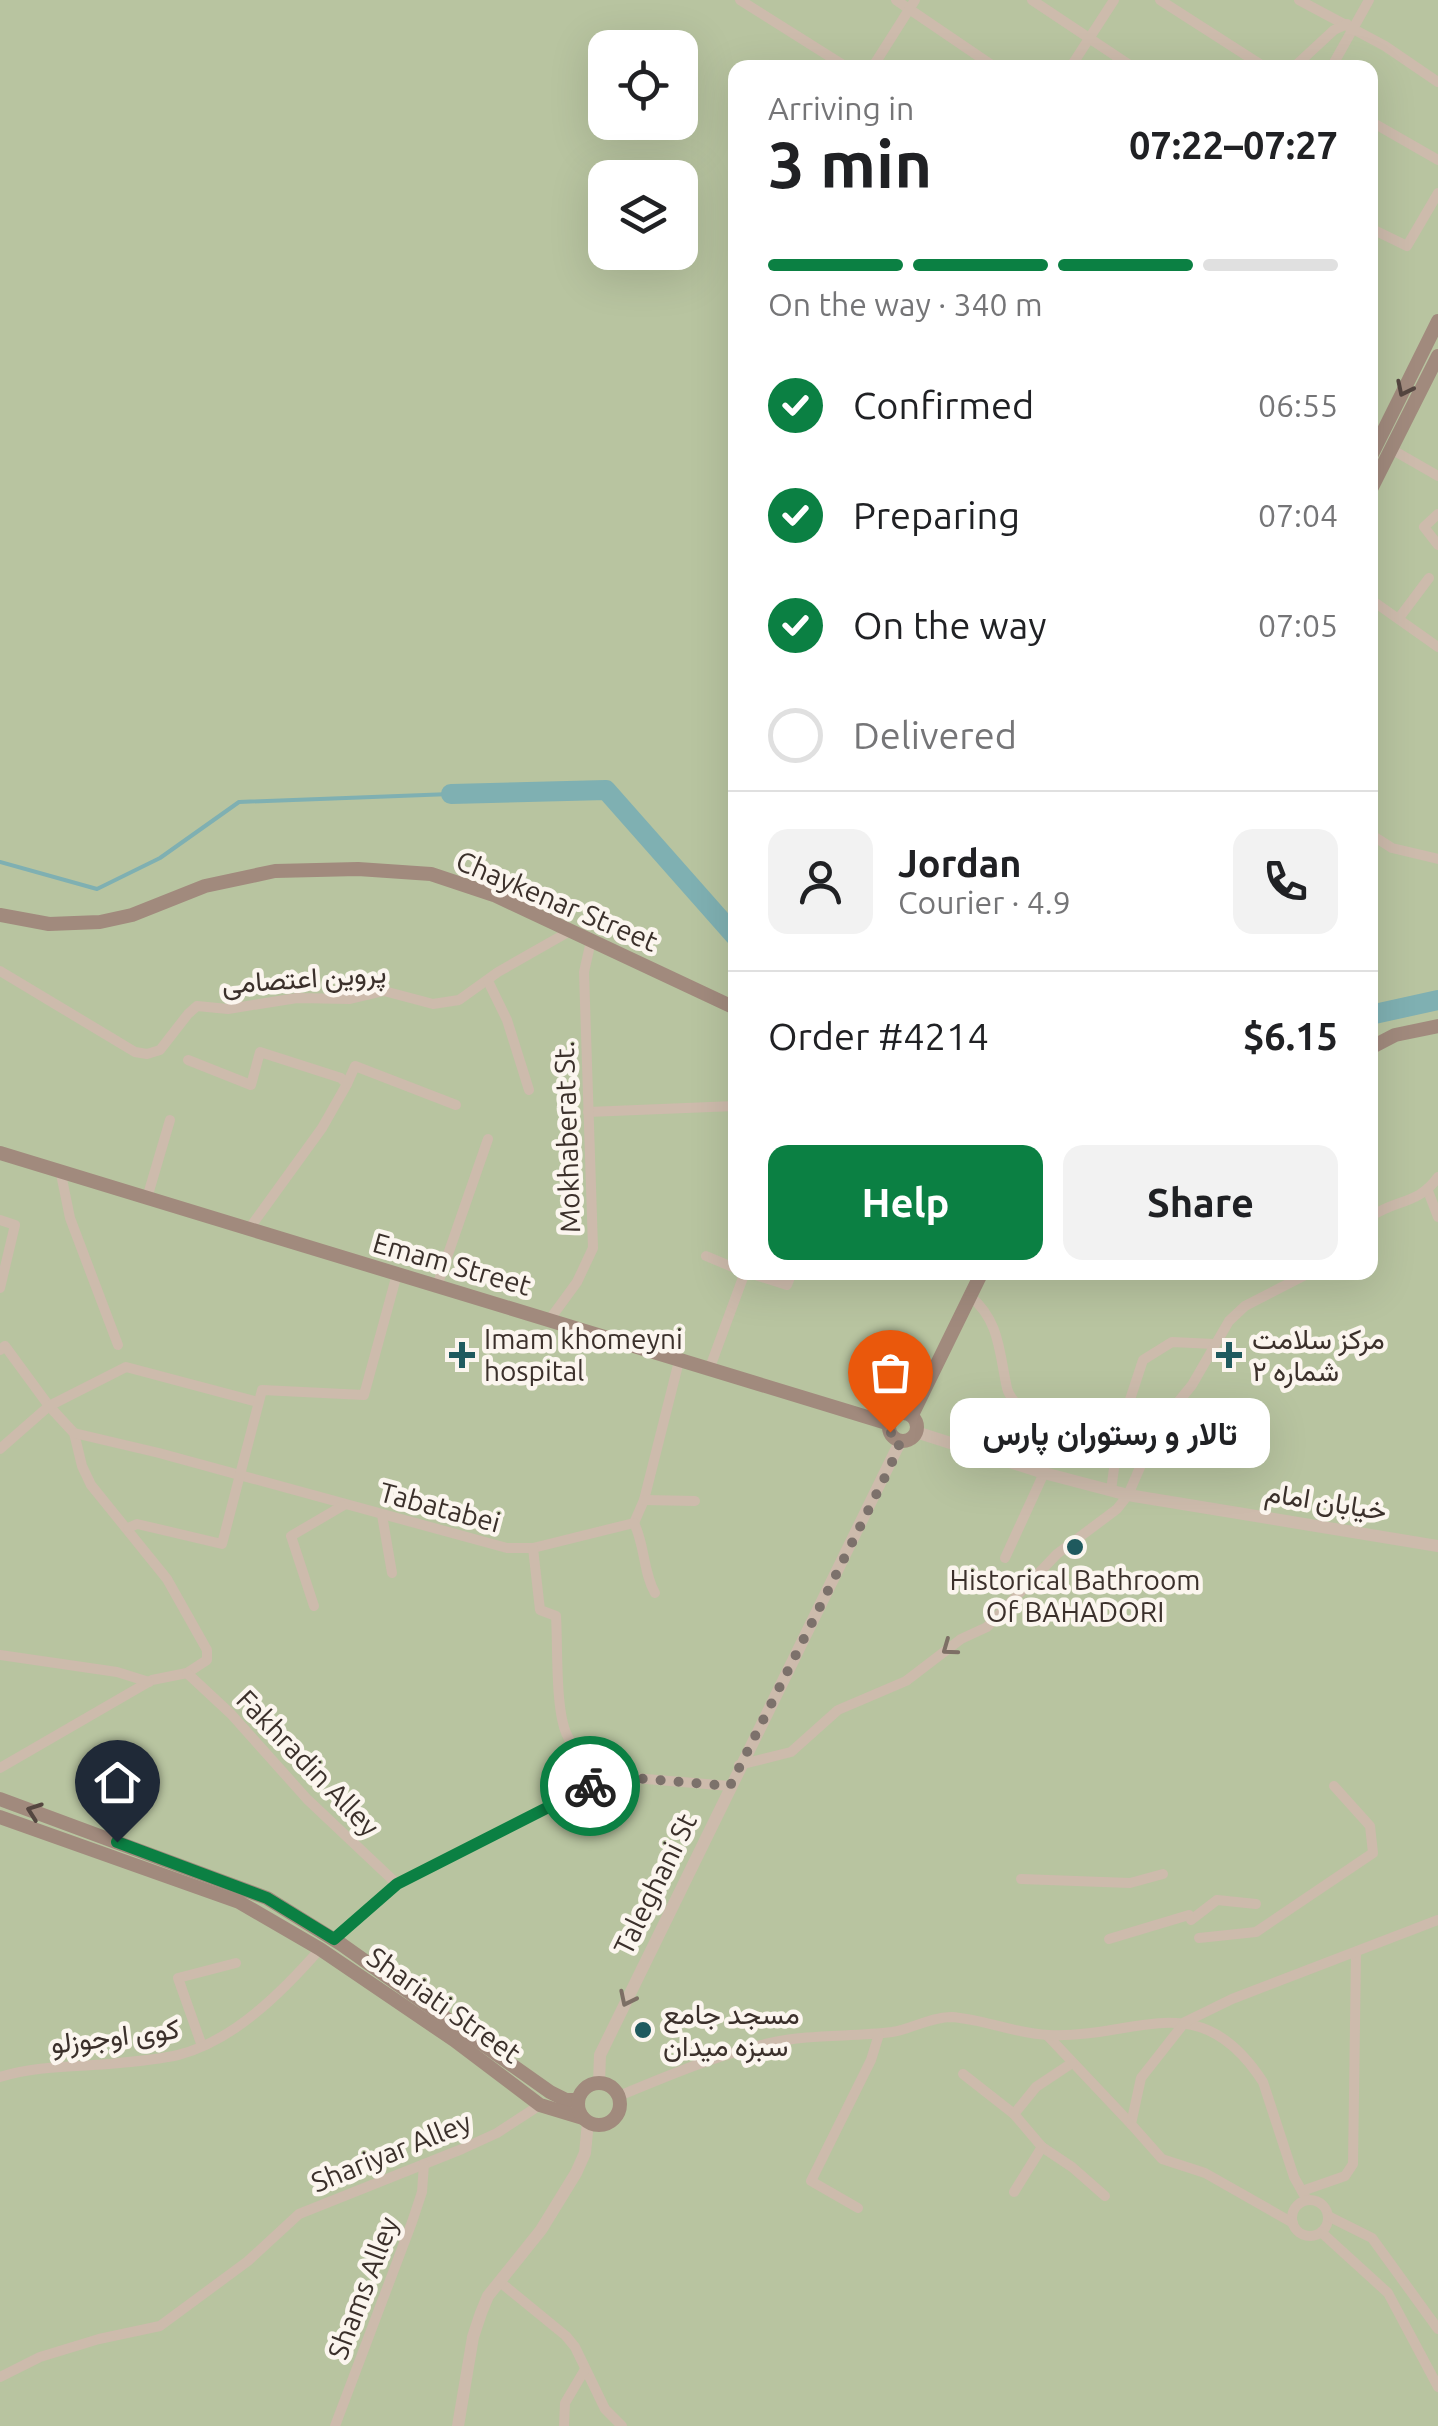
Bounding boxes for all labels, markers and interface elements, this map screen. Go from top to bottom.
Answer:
map controls [588,30,698,270]
button: locate [588,30,698,140]
text: Arriving in [768,90,914,126]
text: 07:22–07:27 [1129,124,1338,166]
text: 3 min [768,127,932,200]
button: layers [588,160,698,270]
text: On the way · 340 m [768,286,1043,322]
icon: check [768,378,823,433]
one-way arrow [1397,379,1416,397]
text: Confirmed [853,384,1034,426]
text: 06:55 [1258,387,1338,423]
icon: check [768,488,823,543]
text: Preparing [853,494,1020,536]
text: 07:04 [1258,497,1338,533]
icon: check [768,598,823,653]
text: On the way [853,604,1046,646]
text: 07:05 [1258,607,1338,643]
text: Delivered [853,714,1017,756]
button: person [768,829,873,934]
button: phone [1233,829,1338,934]
text: Jordan [898,842,1022,884]
street label: Chaykenar Street [452,844,663,957]
text: Courier · 4.9 [898,884,1071,920]
street label: پروین اعتصامی [221,956,388,1003]
text: Order #4214 [768,1015,989,1057]
text: $6.15 [1243,1015,1338,1057]
street label: Mokhaberat St. [548,1040,585,1234]
button: Help [768,1145,1043,1260]
button: Share [1063,1145,1338,1260]
street label: Emam Street [370,1226,535,1301]
place label: Imam khomeyni hospital [484,1323,683,1386]
place label: مرکز سلامت شماره ۲ [1252,1323,1385,1389]
pin [848,1330,933,1433]
marker: Imam khomeyni hospital [449,1342,475,1368]
marker: مرکز سلامت شماره ۲ [1216,1342,1242,1368]
icon: bag [863,1345,918,1400]
callout: تالار و رستوران پارس [950,1397,1270,1467]
text: تالار و رستوران پارس [983,1415,1238,1451]
street label: Tabatabei [376,1476,504,1537]
street label: خیابان امام [1262,1476,1389,1529]
marker: Historical Bathroom Of BAHADORI [1064,1536,1086,1558]
place label: Historical Bathroom Of BAHADORI [950,1564,1200,1627]
one-way arrow [942,1636,960,1654]
street label: Fakhradin Alley [231,1683,386,1842]
courier [540,1736,640,1836]
pin [75,1740,160,1843]
icon: home [90,1755,145,1810]
icon: bike [563,1759,618,1814]
one-way arrow [26,1802,43,1823]
street label: Taleghani St [607,1808,702,1959]
street label: Shariati Street [362,1940,527,2069]
one-way arrow [619,1989,639,2007]
place label: مسجد جامع سبزه میدان [663,1998,800,2064]
street label: کوی اوجوزلو [49,2012,181,2062]
marker: مسجد جامع سبزه میدان [632,2019,654,2041]
street label: Shariyar Alley [307,2105,475,2198]
street label: Shams Alley [321,2212,404,2363]

